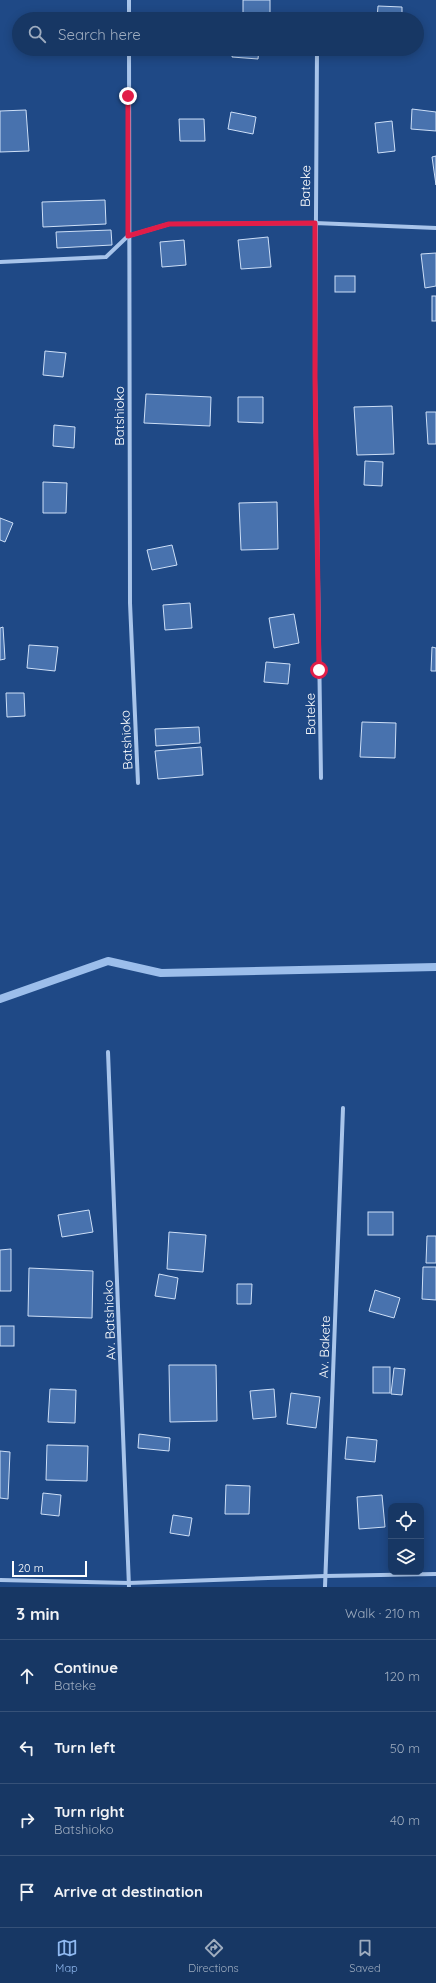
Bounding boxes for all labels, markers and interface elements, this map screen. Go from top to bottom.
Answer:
search box [12,12,424,56]
icon: search [26,23,48,45]
text: Search here [58,25,141,44]
route end [119,87,137,105]
street label: Bateke [297,165,313,207]
street label: Batshioko [111,386,127,446]
route start [310,661,328,679]
street label: Bateke [302,693,318,735]
street label: Batshioko [116,710,136,770]
street label: Av. Batshioko [100,1279,118,1360]
street label: Av. Bakete [315,1315,333,1379]
map controls [388,1503,424,1575]
button: locate [388,1503,424,1539]
button: layers [388,1539,424,1575]
scale bar [12,1559,87,1578]
text: 20 m [18,1561,44,1575]
text: 3 min [16,1603,60,1624]
text: Walk · 210 m [345,1605,420,1621]
text: Continue [54,1658,118,1677]
icon: ahead [16,1665,38,1687]
text: 120 m [385,1668,420,1684]
text: Bateke [54,1677,96,1693]
icon: left [16,1737,38,1759]
text: Turn left [54,1738,116,1757]
text: 50 m [390,1740,420,1756]
text: Turn right [54,1802,125,1821]
icon: right [16,1809,38,1831]
text: 40 m [390,1812,420,1828]
text: Batshioko [54,1821,114,1837]
icon: arrive [16,1881,38,1903]
text: Arrive at destination [54,1882,203,1901]
tab: Map [55,1937,78,1975]
tab: Directions [188,1937,239,1975]
tab: Saved [349,1937,381,1975]

